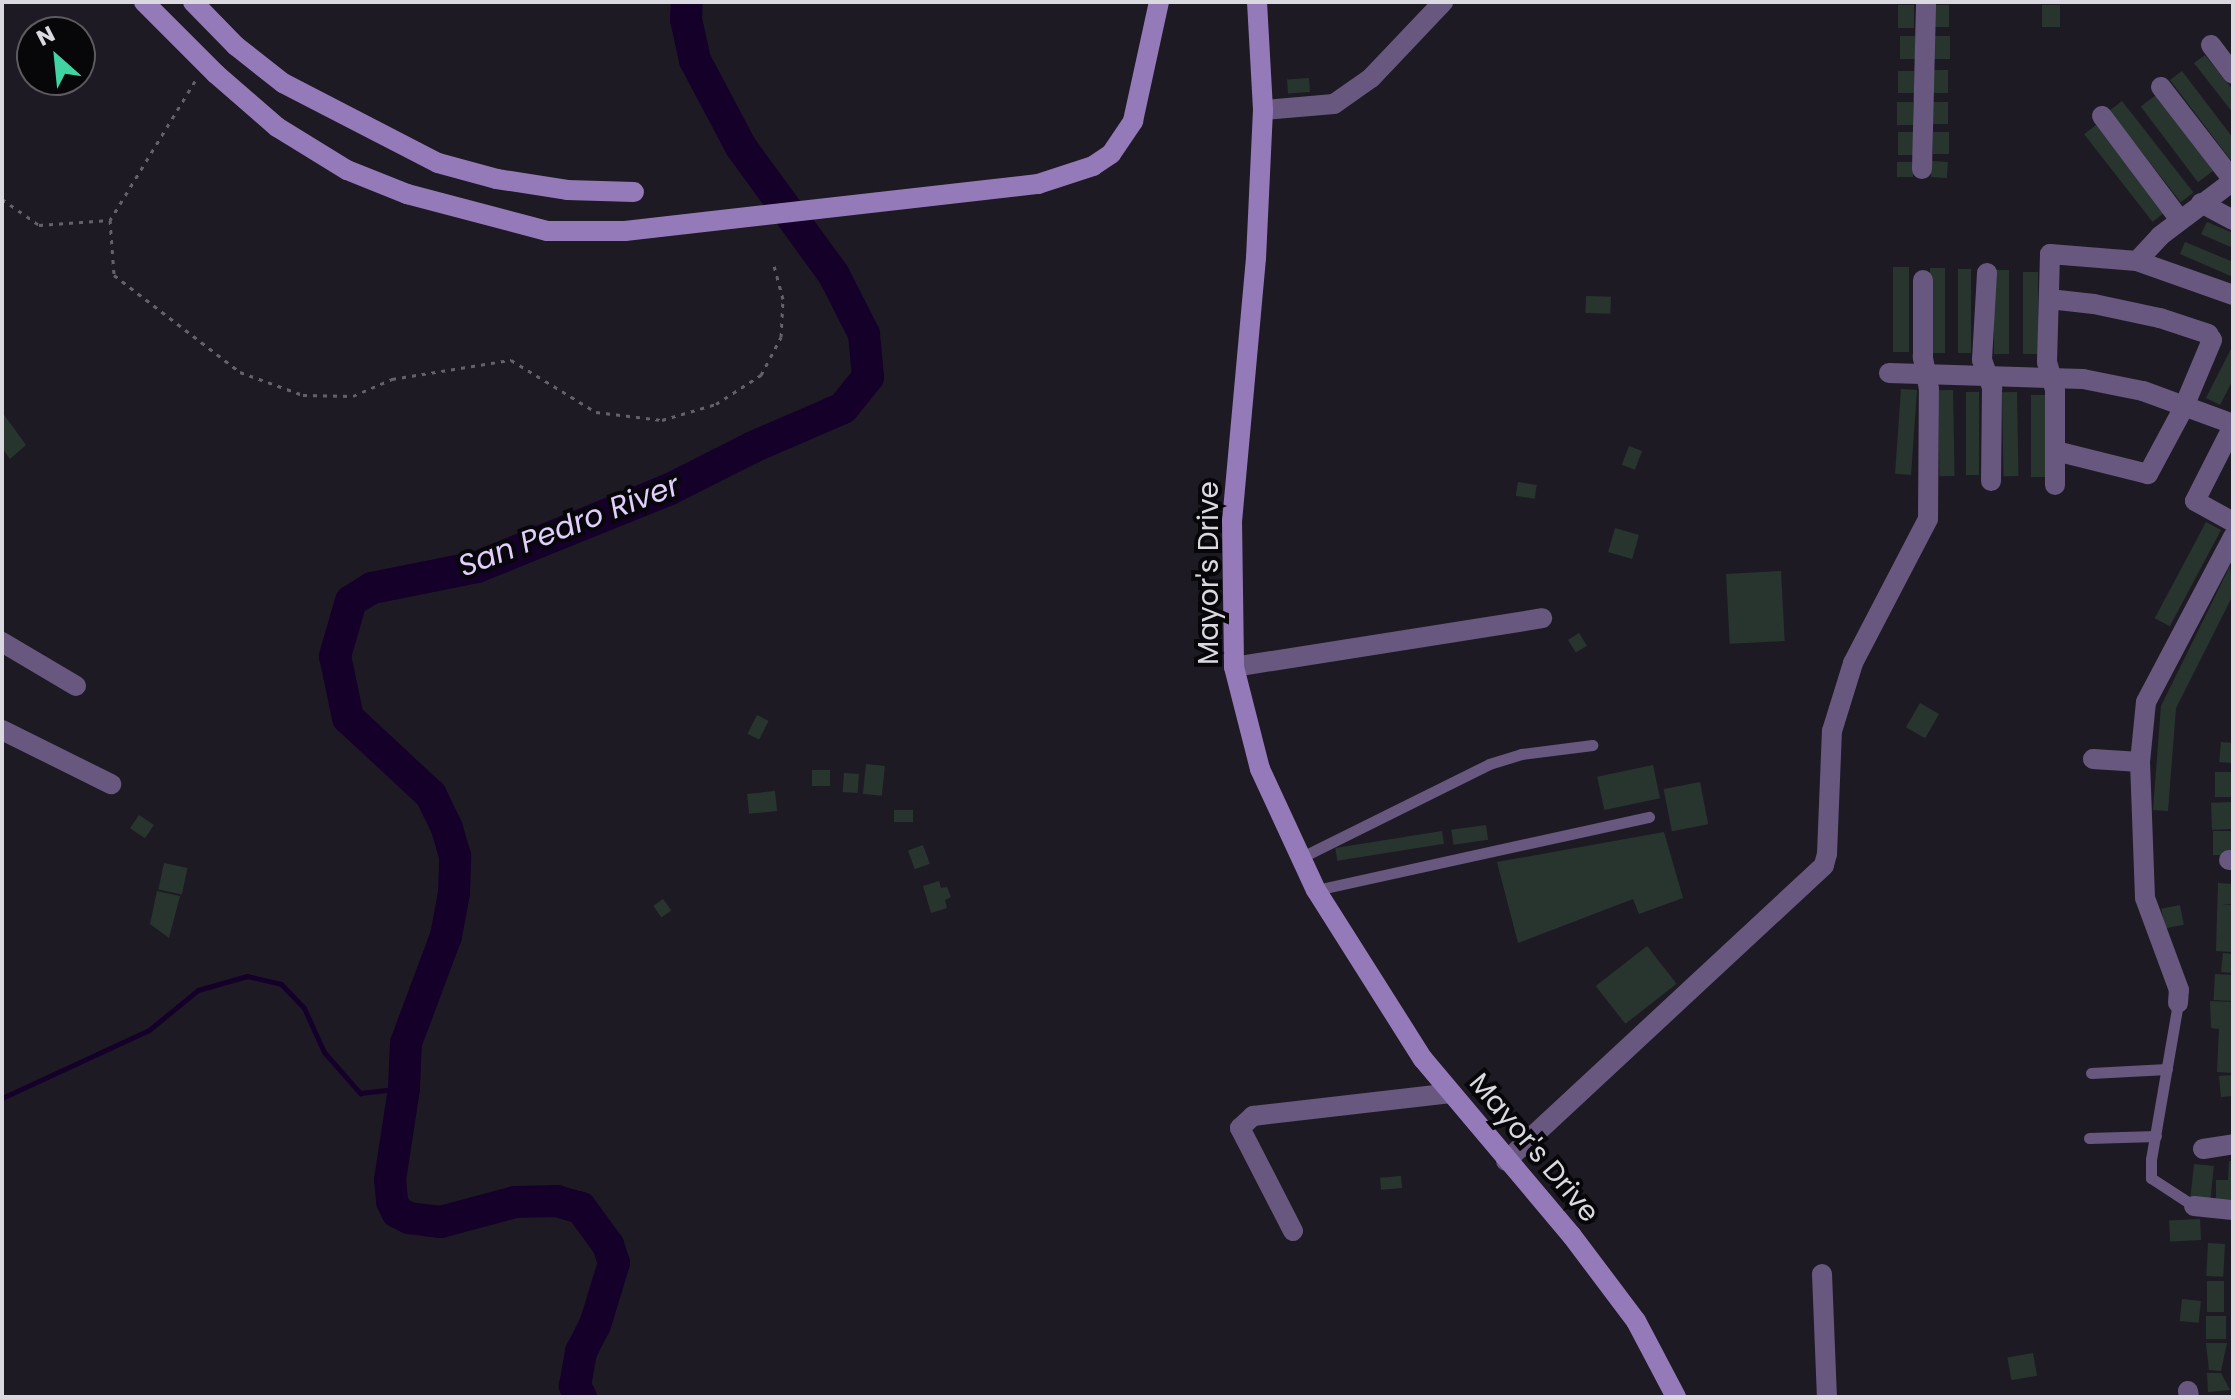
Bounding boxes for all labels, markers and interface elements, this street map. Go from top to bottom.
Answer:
north arrow [16,16,96,96]
text: N [31,18,60,54]
water label: San Pedro River [453,467,685,585]
street label: Mayor's Drive [1192,481,1226,665]
street label: Mayor's Drive [1462,1067,1606,1229]

